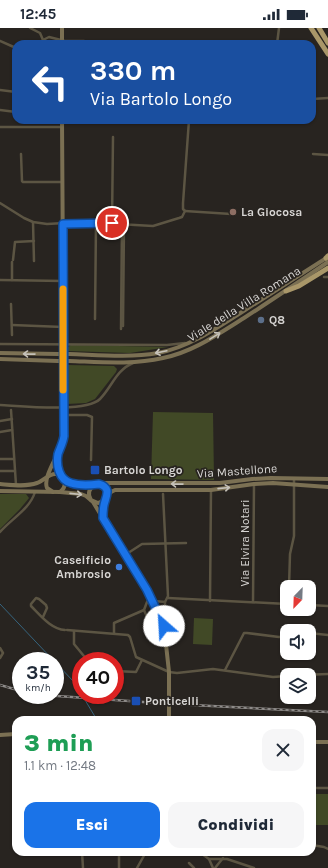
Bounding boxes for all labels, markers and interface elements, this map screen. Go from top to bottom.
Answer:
text: 12:45 [20,5,56,23]
text: 330 m [90,54,176,87]
icon: left [24,56,76,108]
text: Via Bartolo Longo [90,88,232,110]
place label: La Giocosa [241,205,302,219]
pin [95,206,129,240]
marker: La Giocosa [228,207,238,217]
icon: arrive [101,212,123,234]
street label: Viale della Villa Romana [185,263,303,345]
place label: Q8 [269,313,285,327]
marker: Q8 [256,315,266,325]
one-way arrow [209,332,221,340]
one-way arrow [155,348,168,356]
one-way arrow [23,350,36,357]
street label: Via Mastellone [197,461,277,481]
place label: Bartolo Longo [104,463,183,477]
marker: Bartolo Longo [89,464,101,476]
one-way arrow [171,480,184,488]
one-way arrow [217,485,230,492]
one-way arrow [69,490,82,497]
street label: Via Elvira Notari [238,499,252,587]
place label: Caseificio Ambrosio [54,553,111,581]
marker: Caseificio Ambrosio [114,562,124,572]
north arrow [280,580,316,616]
map controls [280,580,316,704]
position arrow [143,605,185,647]
button: sound [280,624,316,660]
speed limit sign: 40 [72,652,124,704]
text: 35 [26,661,50,684]
button: layers [280,668,316,704]
text: km/h [25,682,51,694]
place label: Ponticelli [145,694,199,708]
marker: Ponticelli [130,695,142,707]
text: 3 min [24,729,93,757]
button: close [262,729,304,771]
text: 1.1 km · 12:48 [24,758,96,773]
button: Esci [24,802,160,848]
button: Condividi [168,802,304,848]

